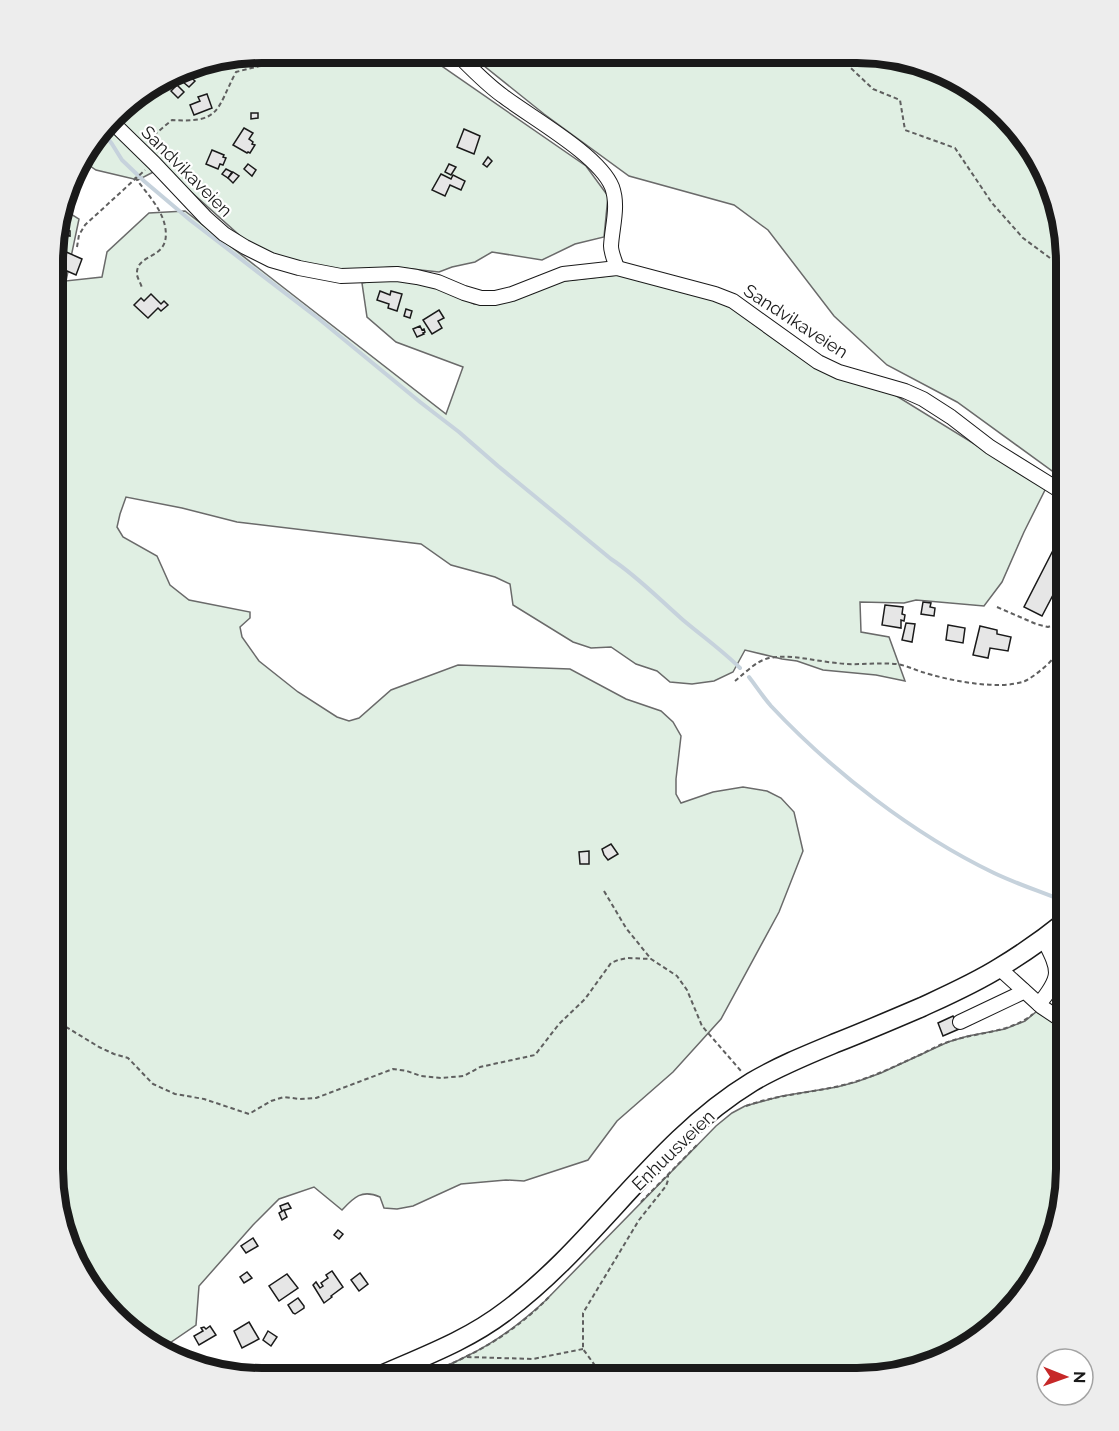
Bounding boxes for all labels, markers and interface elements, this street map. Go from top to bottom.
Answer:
street label: Sandvikaveien [137,121,237,221]
street label: Sandvikaveien [740,280,852,362]
street label: Enhuusveien [627,1105,719,1195]
north arrow [1035,1347,1095,1407]
text: N [1070,1371,1089,1384]

